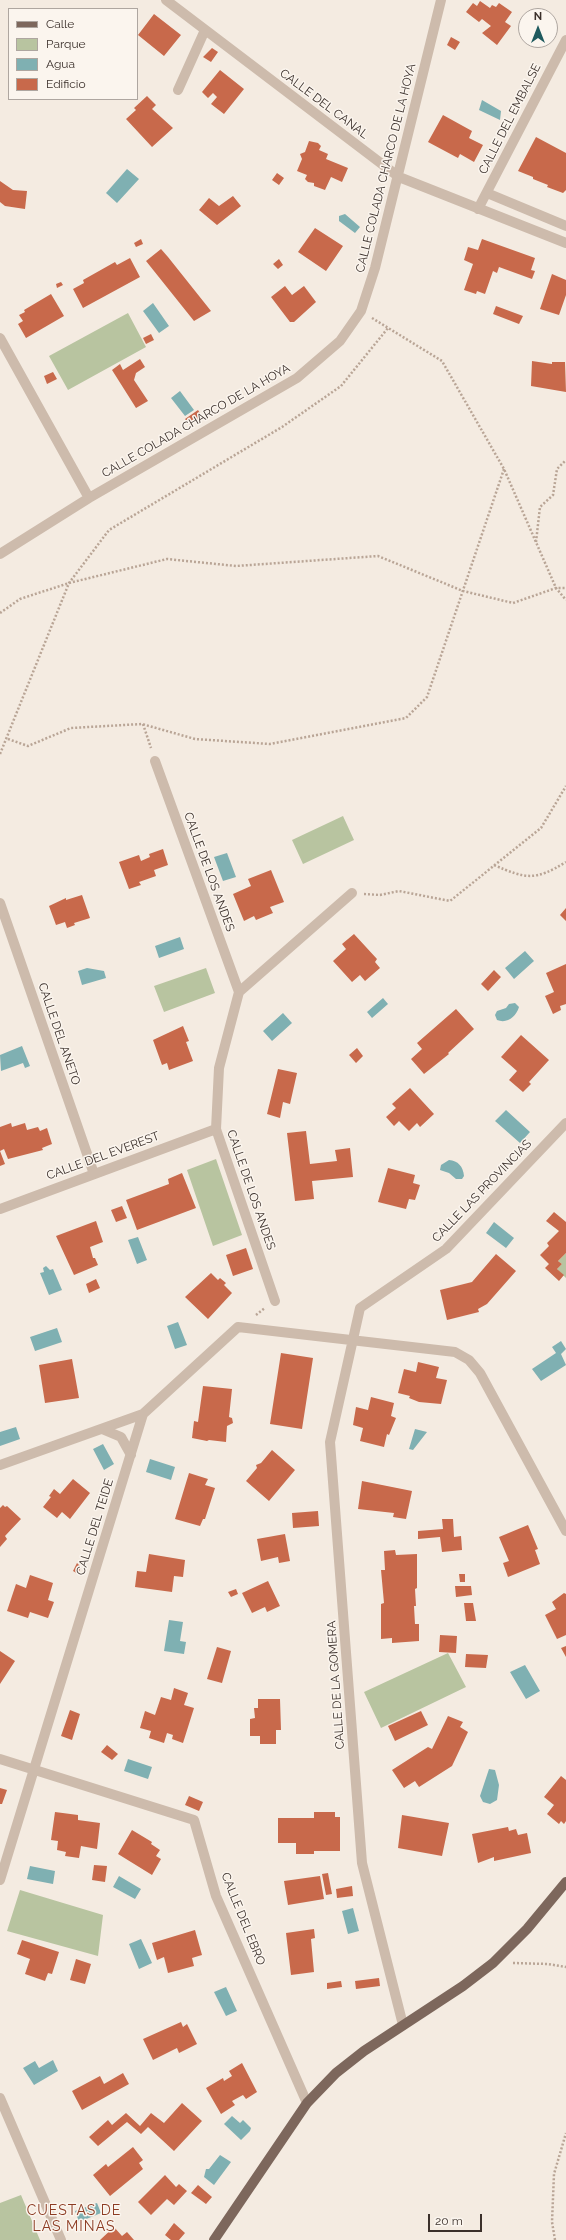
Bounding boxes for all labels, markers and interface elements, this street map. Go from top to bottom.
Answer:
legend [8,8,138,100]
north arrow [518,8,558,48]
text: N [534,10,542,23]
text: Calle [46,17,74,31]
text: Parque [46,37,86,51]
text: Agua [46,57,75,71]
street label: CALLE DEL EMBALSE [476,61,544,177]
street label: CALLE COLADA CHARCO DE LA HOYA [353,62,419,274]
street label: CALLE DEL CANAL [277,66,371,142]
text: Edificio [46,77,86,91]
street label: CALLE COLADA CHARCO DE LA HOYA [99,361,293,481]
street label: CALLE DE LOS ANDES [181,810,237,934]
street label: CALLE DEL ANETO [35,981,83,1087]
street label: CALLE DE LOS ANDES [224,1128,278,1252]
street label: CALLE DEL EVEREST [45,1129,161,1183]
street label: CALLE LAS PROVINCIAS [429,1137,535,1245]
street label: CALLE DEL TEIDE [73,1477,117,1577]
street label: CALLE DE LA GOMERA [324,1620,348,1750]
street label: CALLE DEL EBRO [218,1871,268,1967]
district label: CUESTAS DE LAS MINAS [27,2203,121,2236]
scale bar [430,2206,484,2232]
text: 20 m [435,2214,463,2228]

